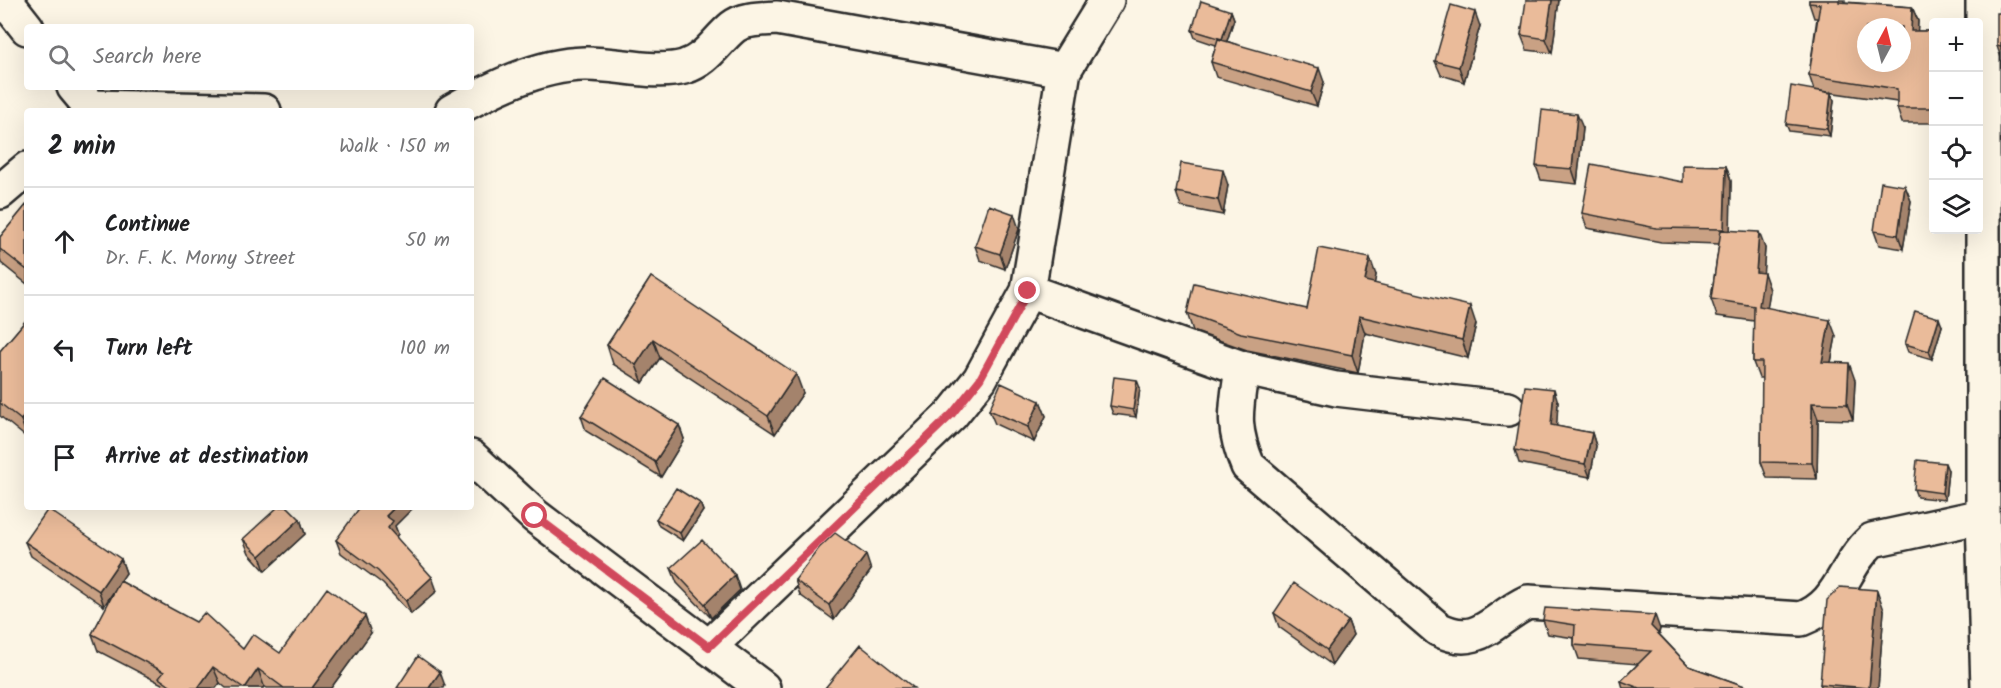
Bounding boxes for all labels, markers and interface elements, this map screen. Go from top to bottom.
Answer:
north arrow [1857,18,1911,72]
map controls [1929,18,1983,234]
button: + [1929,18,1983,72]
search box [24,24,474,90]
text: Search here [93,40,201,75]
icon: search [45,41,78,74]
button: − [1929,72,1983,126]
text: 2 min [48,126,116,168]
button: locate [1929,126,1983,180]
text: Walk · 150 m [339,131,450,163]
button: layers [1929,180,1983,234]
text: Continue [105,208,190,243]
icon: ahead [48,225,81,258]
text: 50 m [405,225,450,257]
text: Dr. F. K. Morny Street [105,243,295,275]
route end [1014,277,1040,303]
text: Turn left [105,332,192,367]
icon: left [48,333,81,366]
text: 100 m [400,333,450,365]
text: Arrive at destination [105,440,308,475]
icon: arrive [48,441,81,474]
route start [521,502,547,528]

